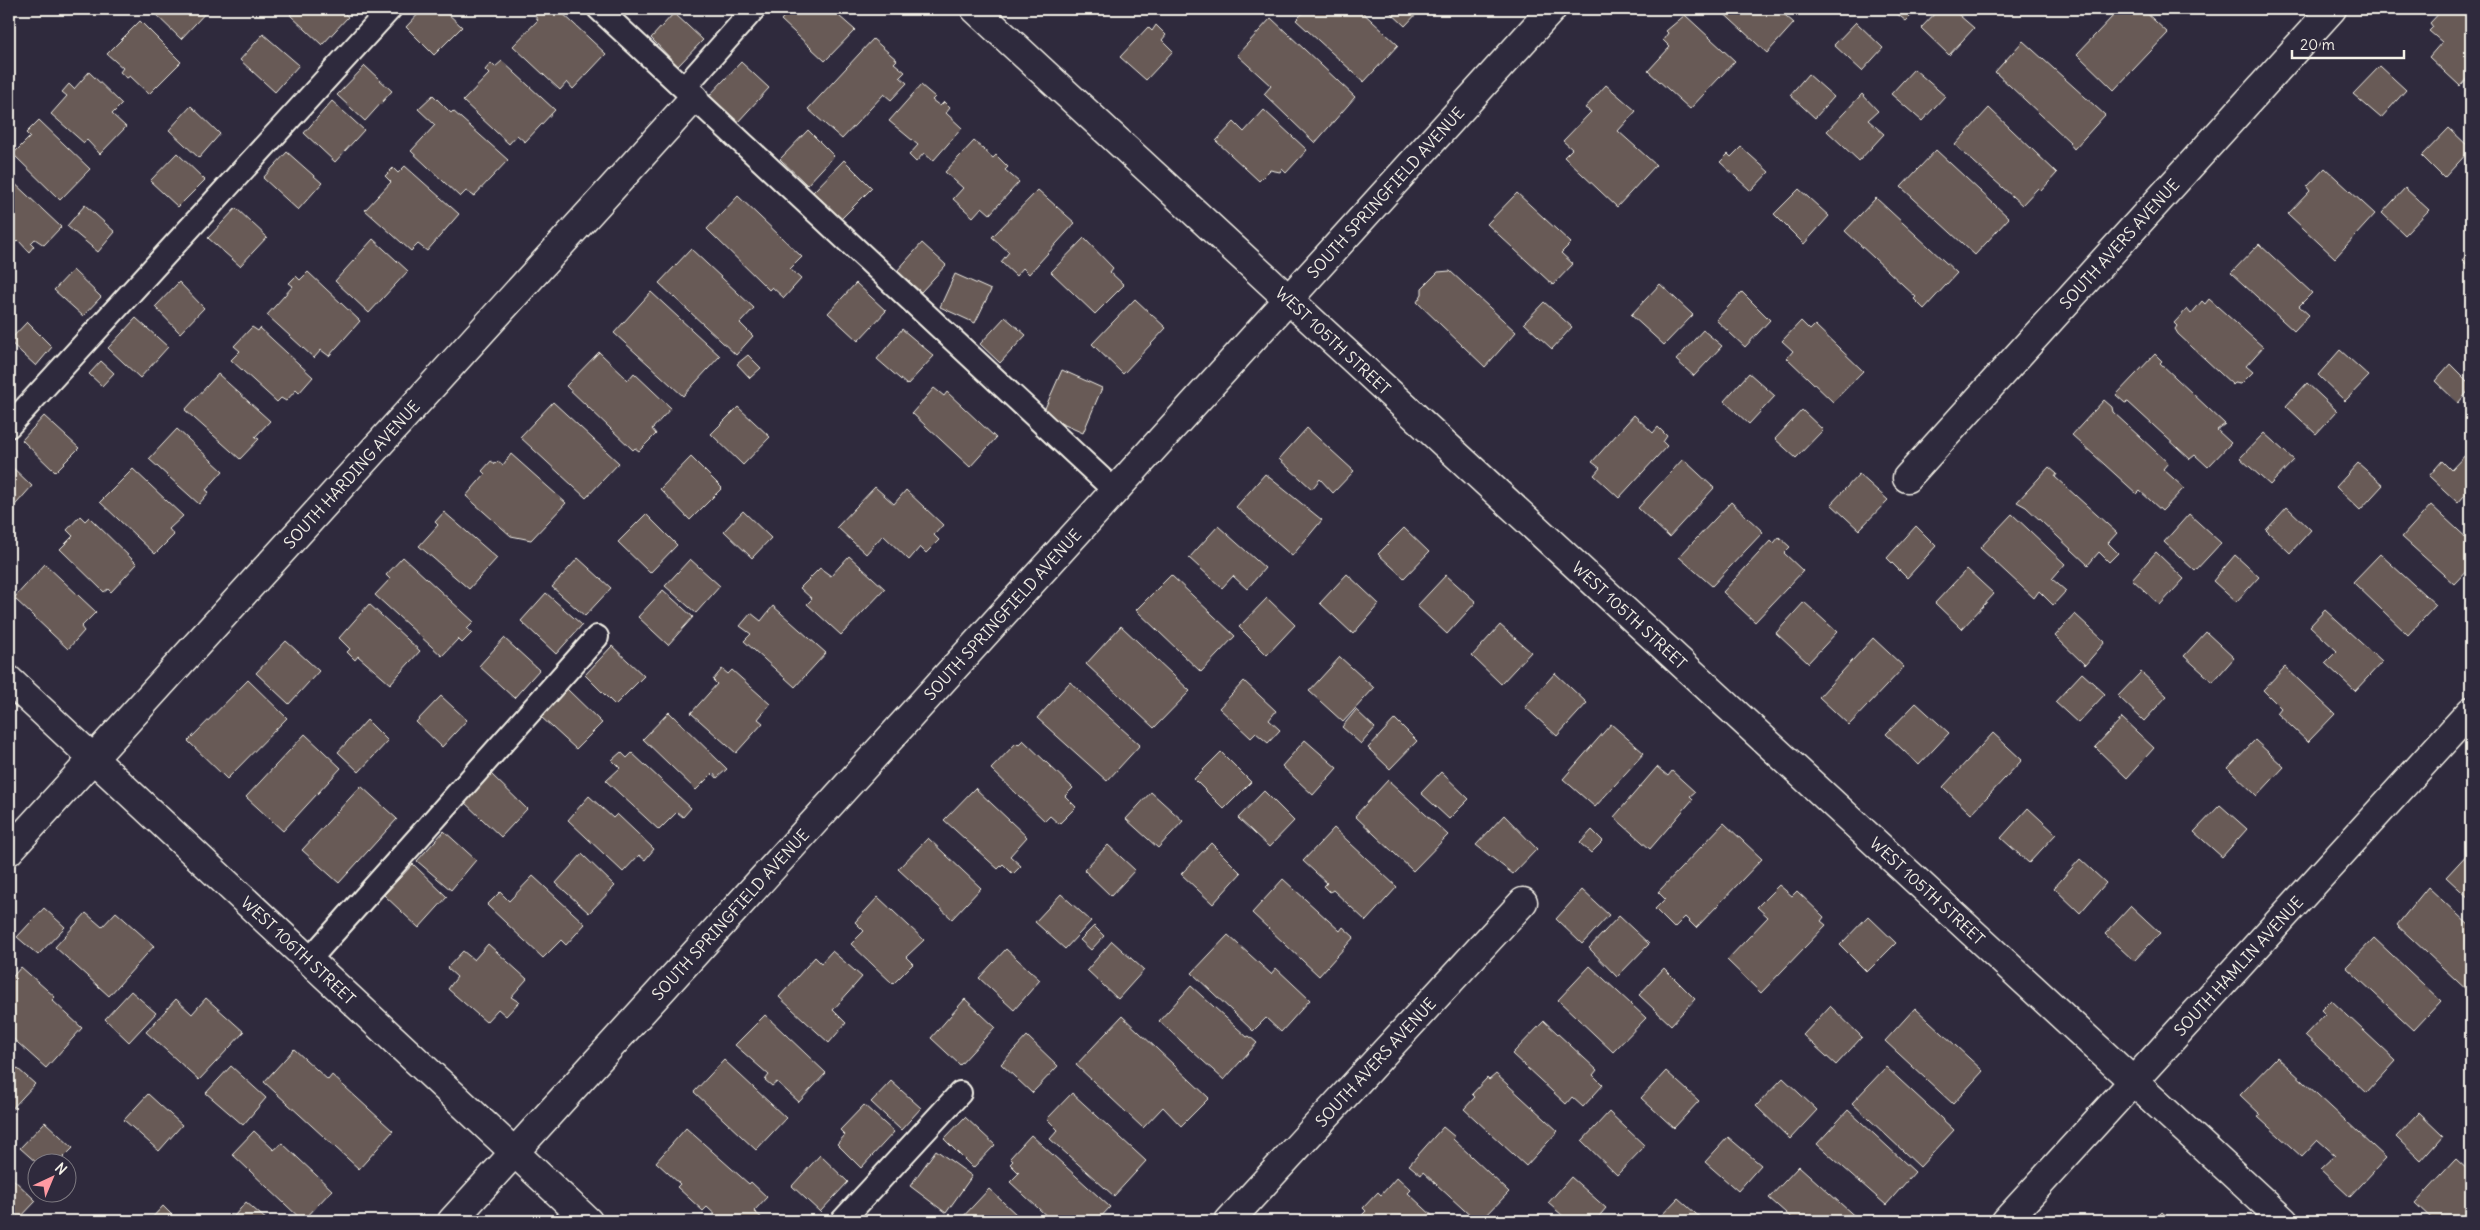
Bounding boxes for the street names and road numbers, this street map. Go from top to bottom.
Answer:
street label: SOUTH SPRINGFIELD AVENUE [1303,103,1468,282]
street label: SOUTH AVERS AVENUE [2055,175,2183,313]
street label: WEST 105TH STREET [1272,282,1395,399]
street label: SOUTH HARDING AVENUE [279,396,424,553]
street label: SOUTH SPRINGFIELD AVENUE [920,525,1085,704]
street label: WEST 105TH STREET [1568,557,1691,673]
street label: SOUTH SPRINGFIELD AVENUE [647,825,813,1004]
street label: WEST 105TH STREET [1866,833,1989,949]
street label: WEST 106TH STREET [237,892,360,1009]
street label: SOUTH HAMLIN AVENUE [2170,892,2307,1040]
street label: SOUTH AVERS AVENUE [1311,993,1440,1131]

